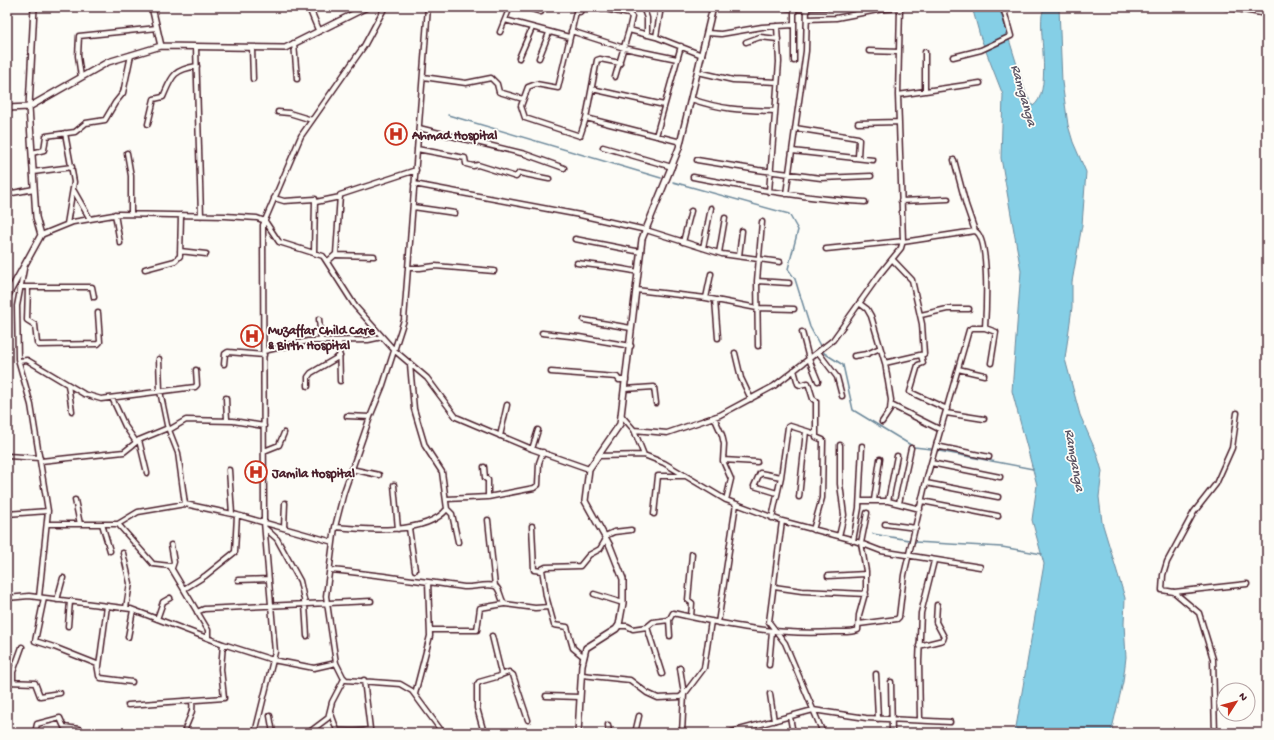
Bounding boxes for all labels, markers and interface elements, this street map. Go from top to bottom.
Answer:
water label: Ramganga [1006,63,1040,130]
hospital icon: Ahmad Hospital [383,121,409,147]
place label: Ahmad Hospital [411,129,497,145]
hospital icon: Muzaffar Child Care & Birth Hospital [239,323,265,349]
place label: Muzaffar Child Care & Birth Hospital [268,323,376,355]
water label: Ramganga [1060,428,1088,494]
hospital icon: Jamila Hospital [243,459,269,485]
place label: Jamila Hospital [271,467,355,483]
north arrow [1216,682,1256,722]
text: N [1236,691,1249,704]

